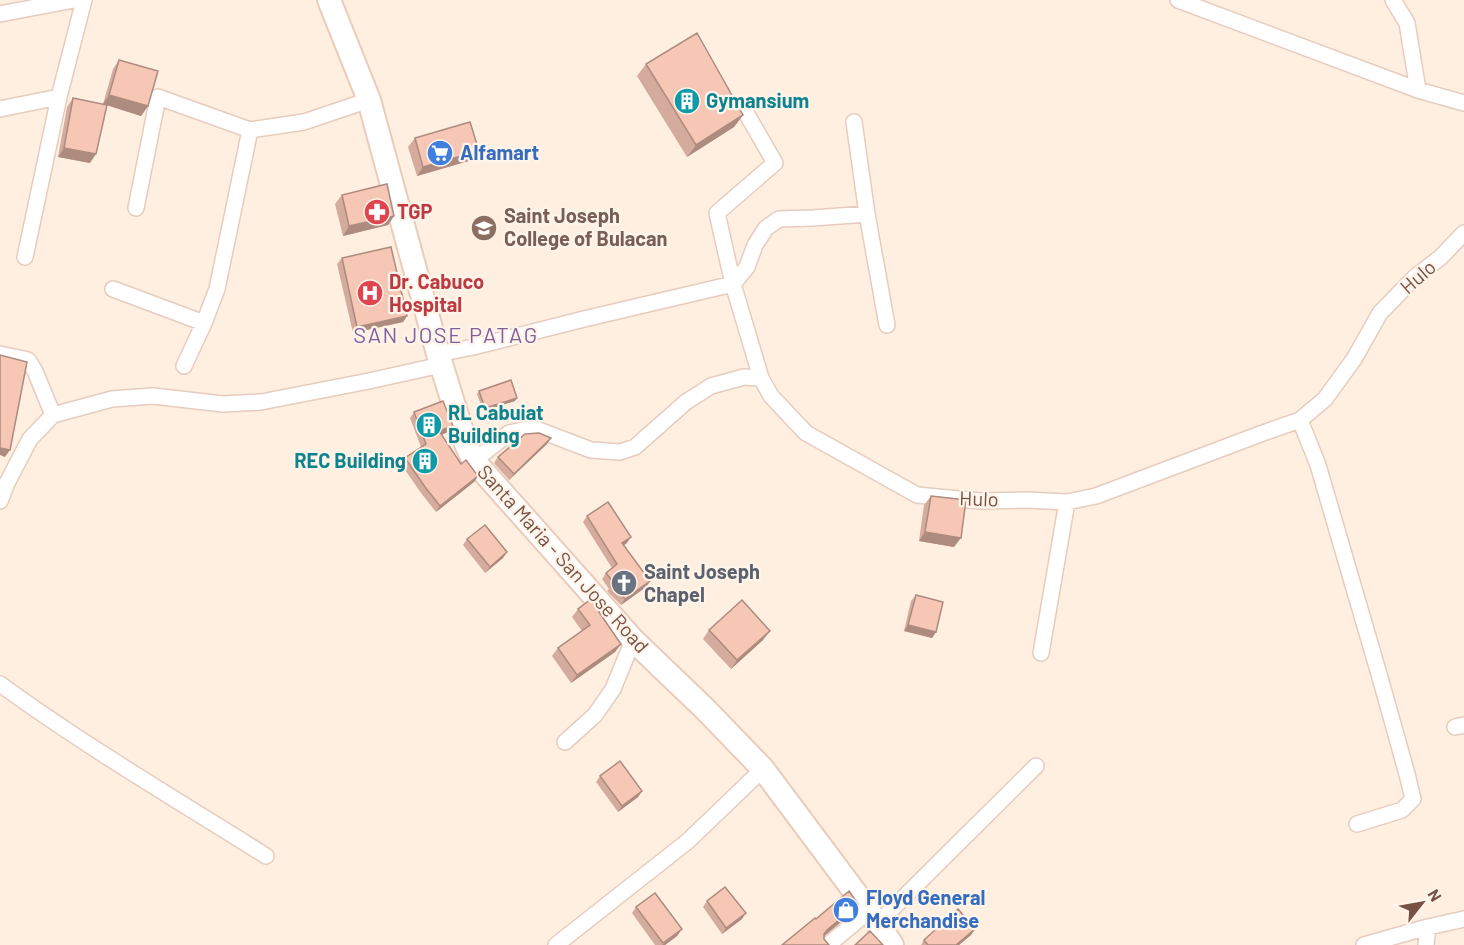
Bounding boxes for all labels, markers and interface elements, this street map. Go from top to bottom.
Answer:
building icon: Gymansium [672,86,702,116]
place label: Gymansium [706,88,809,112]
supermarket icon: Alfamart [425,138,455,168]
place label: Alfamart [460,140,539,164]
pharmacy icon: TGP [362,197,392,227]
place label: TGP [397,199,432,223]
place label: Saint Joseph College of Bulacan [504,203,667,250]
school or university icon: Saint Joseph College of Bulacan [469,213,499,243]
street label: Hulo [1395,254,1440,298]
place label: Dr. Cabuco Hospital [389,269,484,316]
hospital icon: Dr. Cabuco Hospital [355,278,385,308]
district label: SAN JOSE PATAG [353,321,539,347]
place label: RL Cabuiat Building [448,400,544,447]
building icon: RL Cabuiat Building [414,410,444,440]
building icon: REC Building [410,446,440,476]
place label: REC Building [294,448,406,472]
street label: Santa Maria - San Jose Road [473,459,655,657]
street label: Hulo [959,485,999,511]
place label: Saint Joseph Chapel [644,559,760,606]
church icon: Saint Joseph Chapel [609,568,639,598]
north arrow [1392,873,1452,933]
place label: Floyd General Merchandise [866,885,985,932]
text: N [1424,886,1446,904]
shop icon: Floyd General Merchandise [831,895,861,925]

